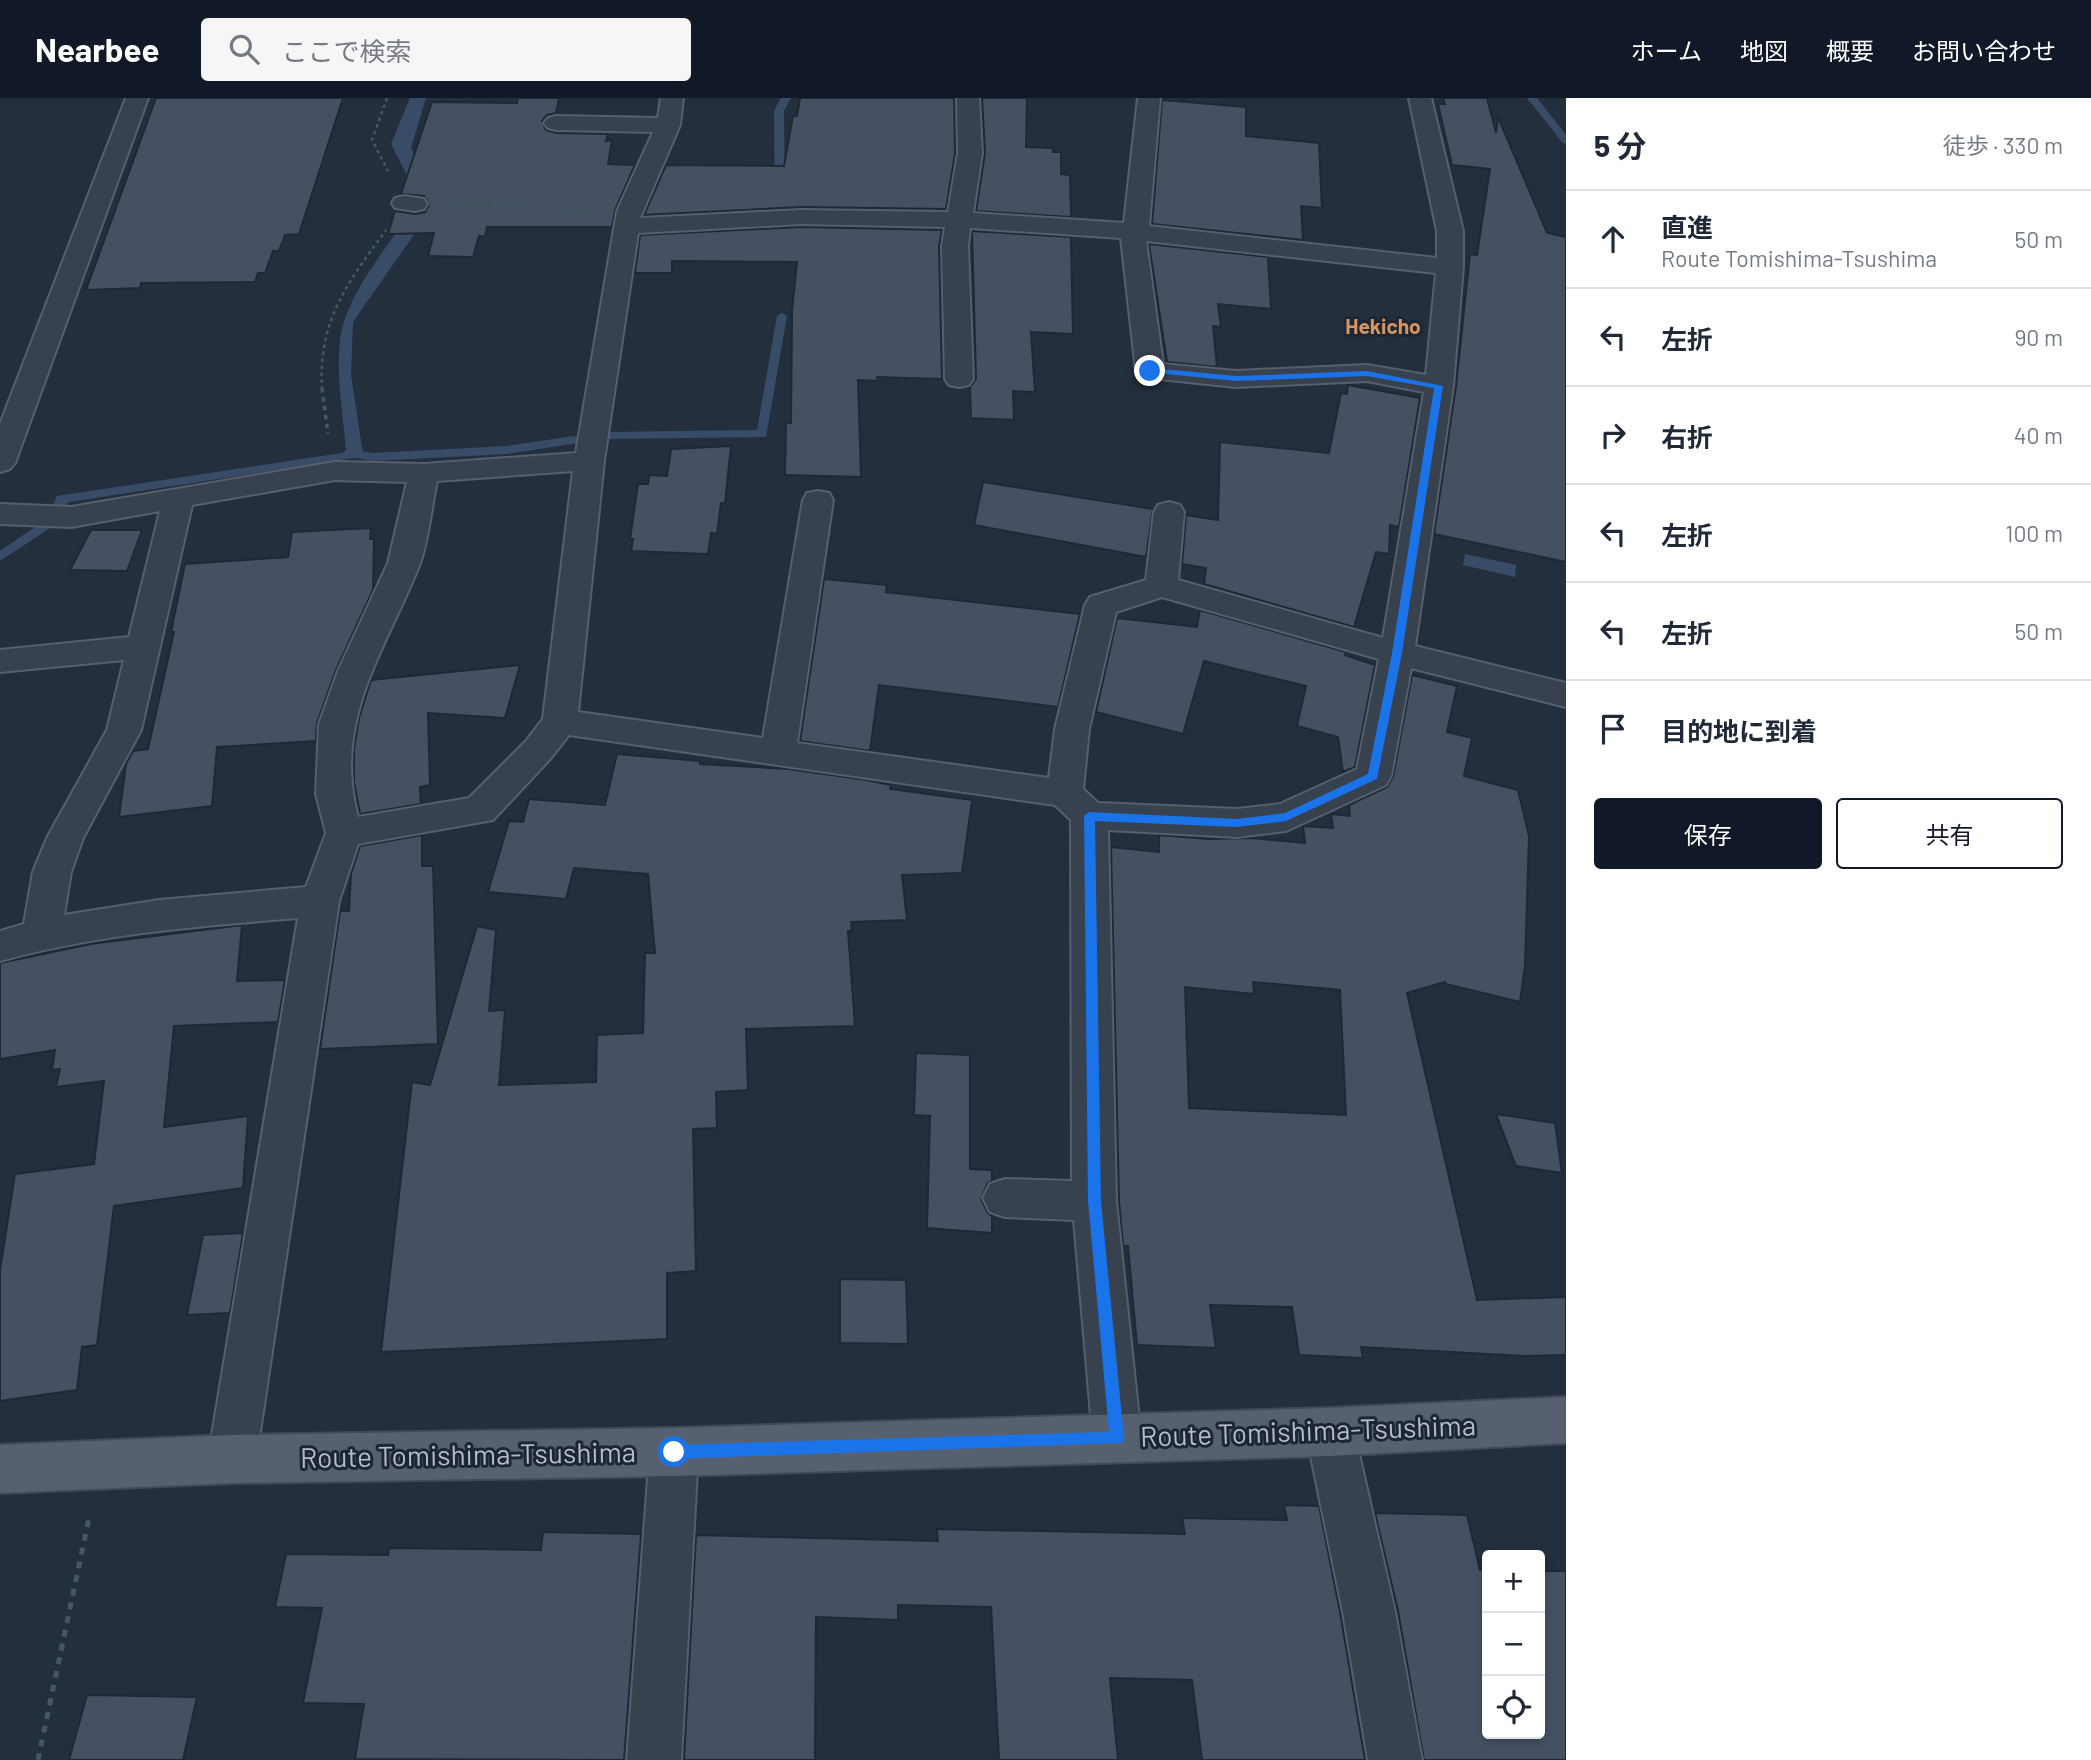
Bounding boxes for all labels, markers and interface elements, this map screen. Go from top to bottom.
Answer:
search box [201,18,691,81]
text: Nearbee [35,29,159,69]
icon: search [225,30,263,68]
text: ここで検索 [281,35,412,66]
text: ホーム [1631,36,1702,65]
text: 地図 [1740,36,1788,65]
text: 概要 [1826,36,1874,65]
text: お問い合わせ [1912,36,2056,65]
text: 5 分 [1594,127,1646,163]
text: 徒歩 · 330 m [1943,131,2063,159]
text: 直進 [1661,211,1713,242]
icon: ahead [1594,220,1632,258]
text: 50 m [2015,225,2063,253]
text: Route Tomishima-Tsushima [1661,244,1937,272]
district label: Hekicho [1345,313,1421,338]
icon: left [1594,318,1632,356]
text: 左折 [1661,323,1713,354]
text: 90 m [2014,323,2063,351]
route end [1134,355,1165,386]
icon: right [1594,416,1632,454]
text: 右折 [1661,421,1713,452]
text: 40 m [2014,421,2063,449]
icon: left [1594,514,1632,552]
text: 左折 [1661,519,1713,550]
text: 100 m [2005,519,2063,547]
icon: left [1594,612,1632,650]
text: 左折 [1661,617,1713,648]
text: 50 m [2015,617,2063,645]
icon: arrive [1594,710,1632,748]
text: 目的地に到着 [1661,715,1817,746]
button: 保存 [1594,798,1822,869]
button: 共有 [1836,798,2063,869]
street label: Route Tomishima-Tsushima [1139,1407,1476,1453]
street label: Route Tomishima-Tsushima [300,1434,636,1474]
route start [658,1436,689,1467]
map controls [1482,1550,1545,1739]
button: + [1482,1550,1545,1613]
button: − [1482,1613,1545,1676]
button: locate [1482,1676,1545,1739]

